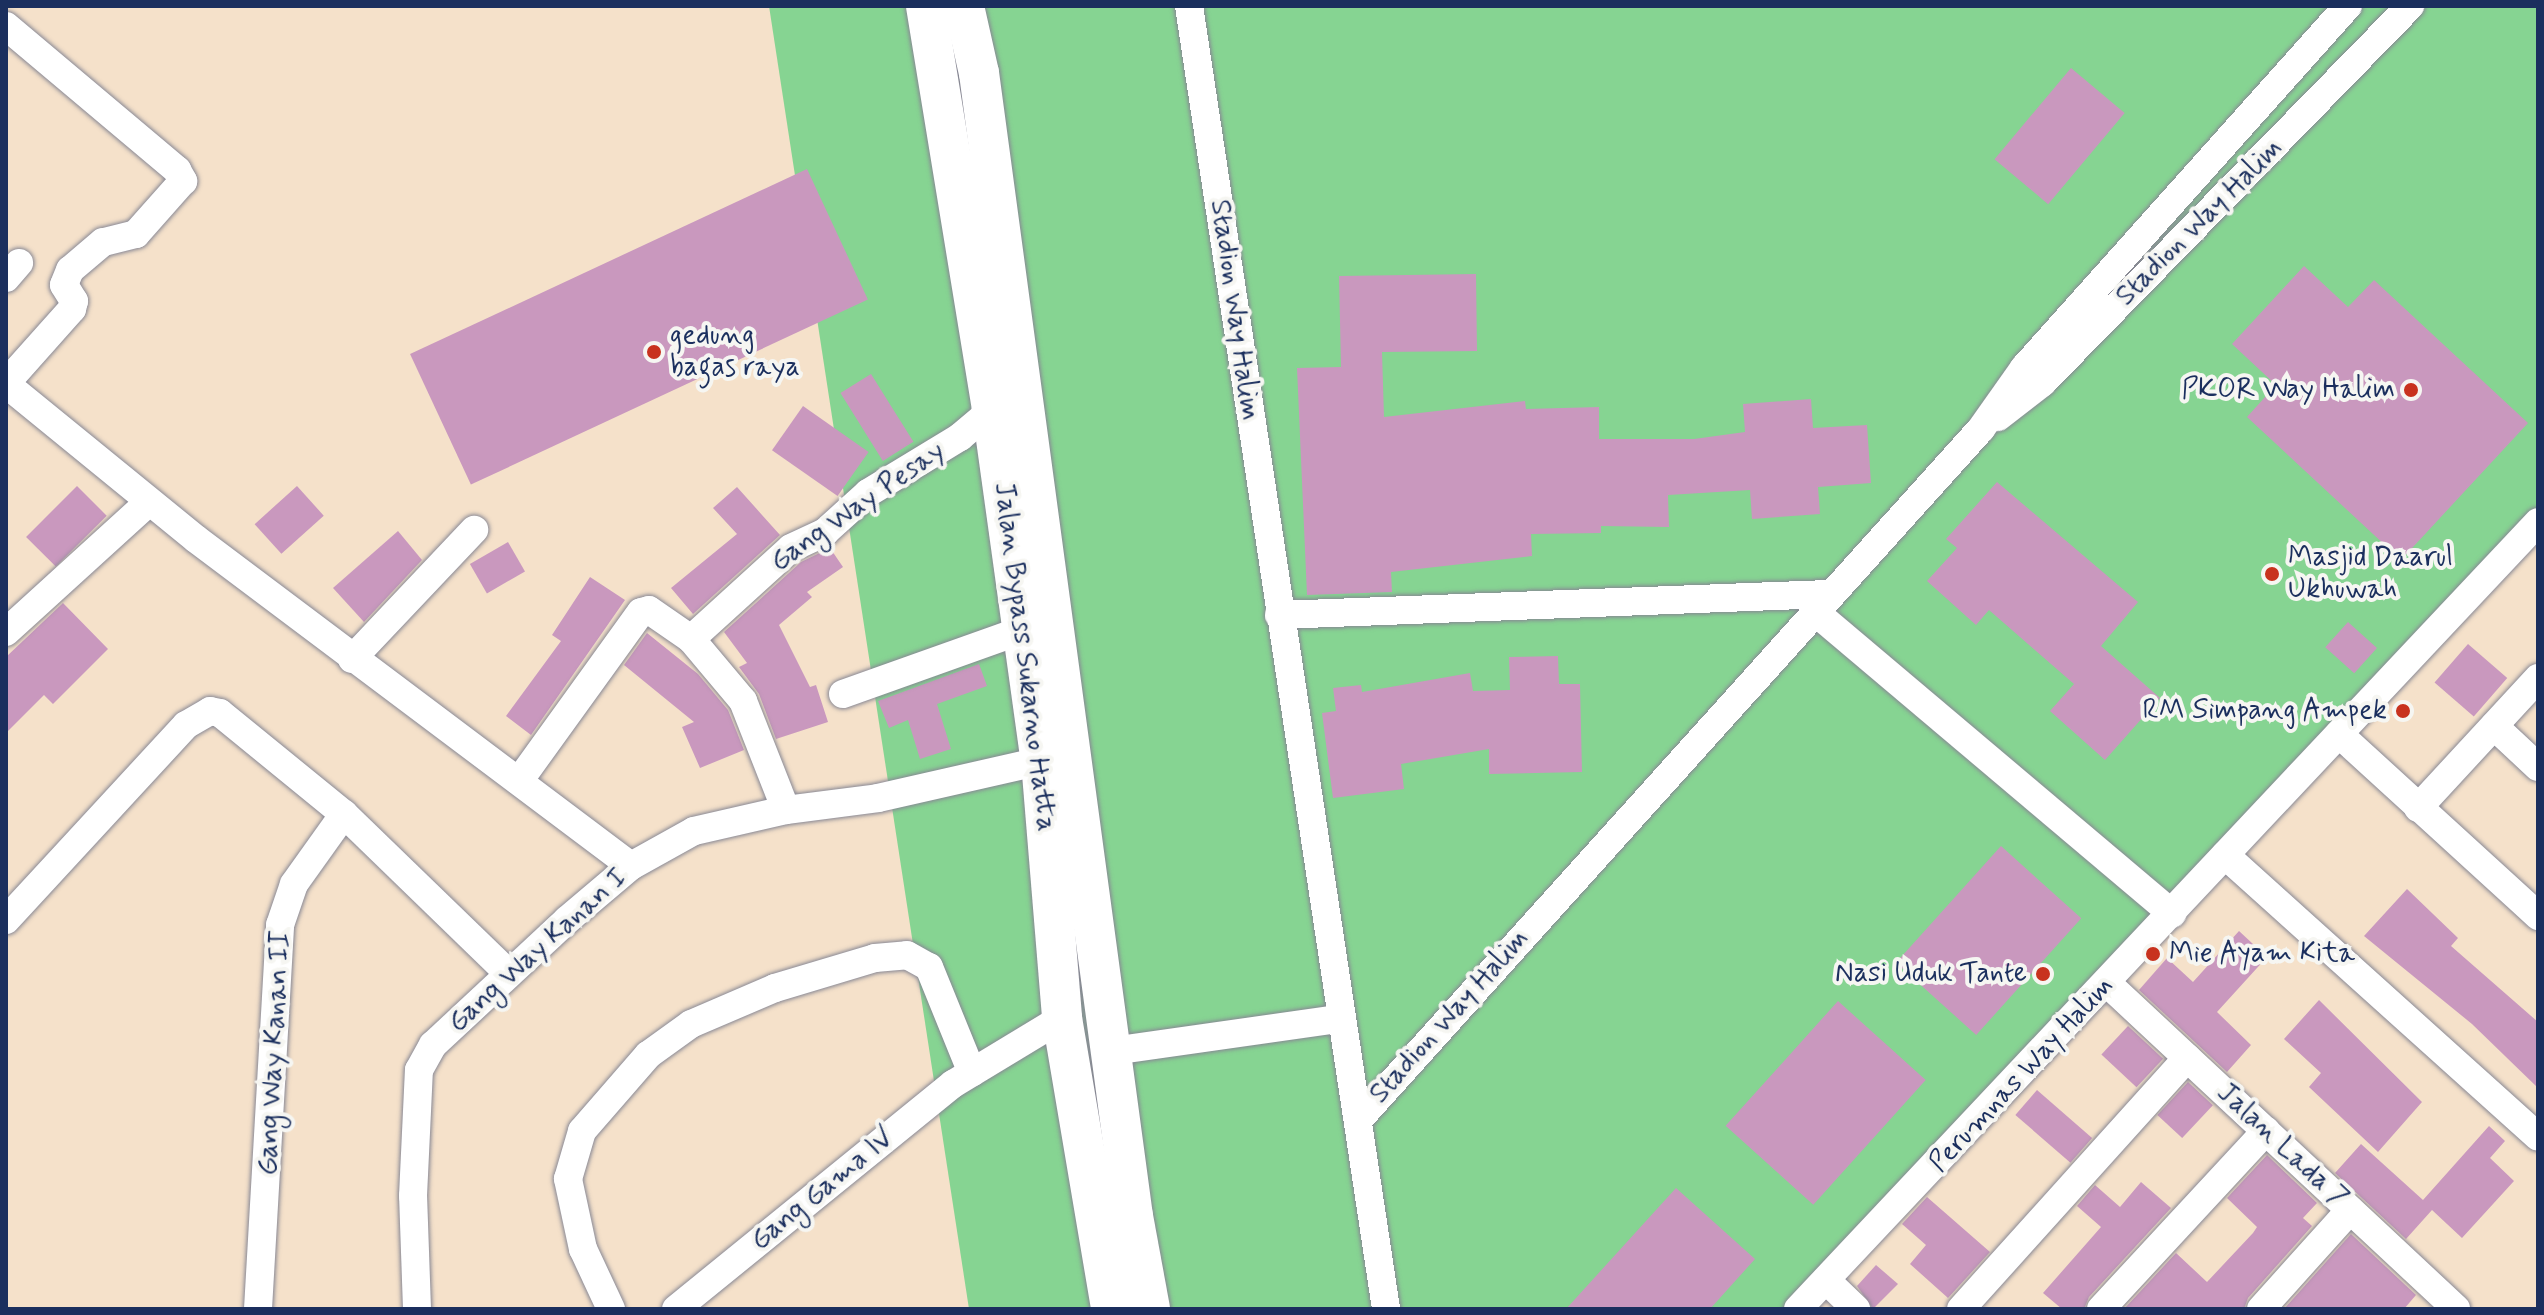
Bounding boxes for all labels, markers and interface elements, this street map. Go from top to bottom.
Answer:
street label: Stadion Way Halim [2108,131,2292,315]
street label: Stadion Way Halim [1202,196,1266,424]
place label: gedung bagas raya [670,319,798,385]
marker: gedung bagas raya [645,343,663,361]
place label: PKOR Way Halim [2181,373,2395,407]
marker: PKOR Way Halim [2402,381,2420,399]
street label: Gang Way Pesay [767,437,949,577]
street label: Jalan Bypass Sukarno Hatta [986,483,1062,831]
place label: Masjid Daarul Ukhuwah [2288,541,2454,607]
marker: Masjid Daarul Ukhuwah [2263,565,2281,583]
place label: RM Simpang Ampek [2151,694,2387,728]
marker: RM Simpang Ampek [2394,702,2412,720]
street label: Gang Way Kanan I [439,859,637,1043]
street label: Stadion Way Halim [1362,922,1538,1112]
street label: Gang Way Kanan II [252,926,298,1180]
place label: Mie Ayam Kita [2169,937,2349,971]
marker: Mie Ayam Kita [2144,945,2162,963]
place label: Nasi Uduk Tante [1835,957,2027,991]
marker: Nasi Uduk Tante [2034,965,2052,983]
street label: Perumnas Way Halim [1920,967,2124,1183]
street label: Jalan Lada 7 [2210,1078,2354,1214]
street label: Gang Gama IV [742,1120,904,1260]

